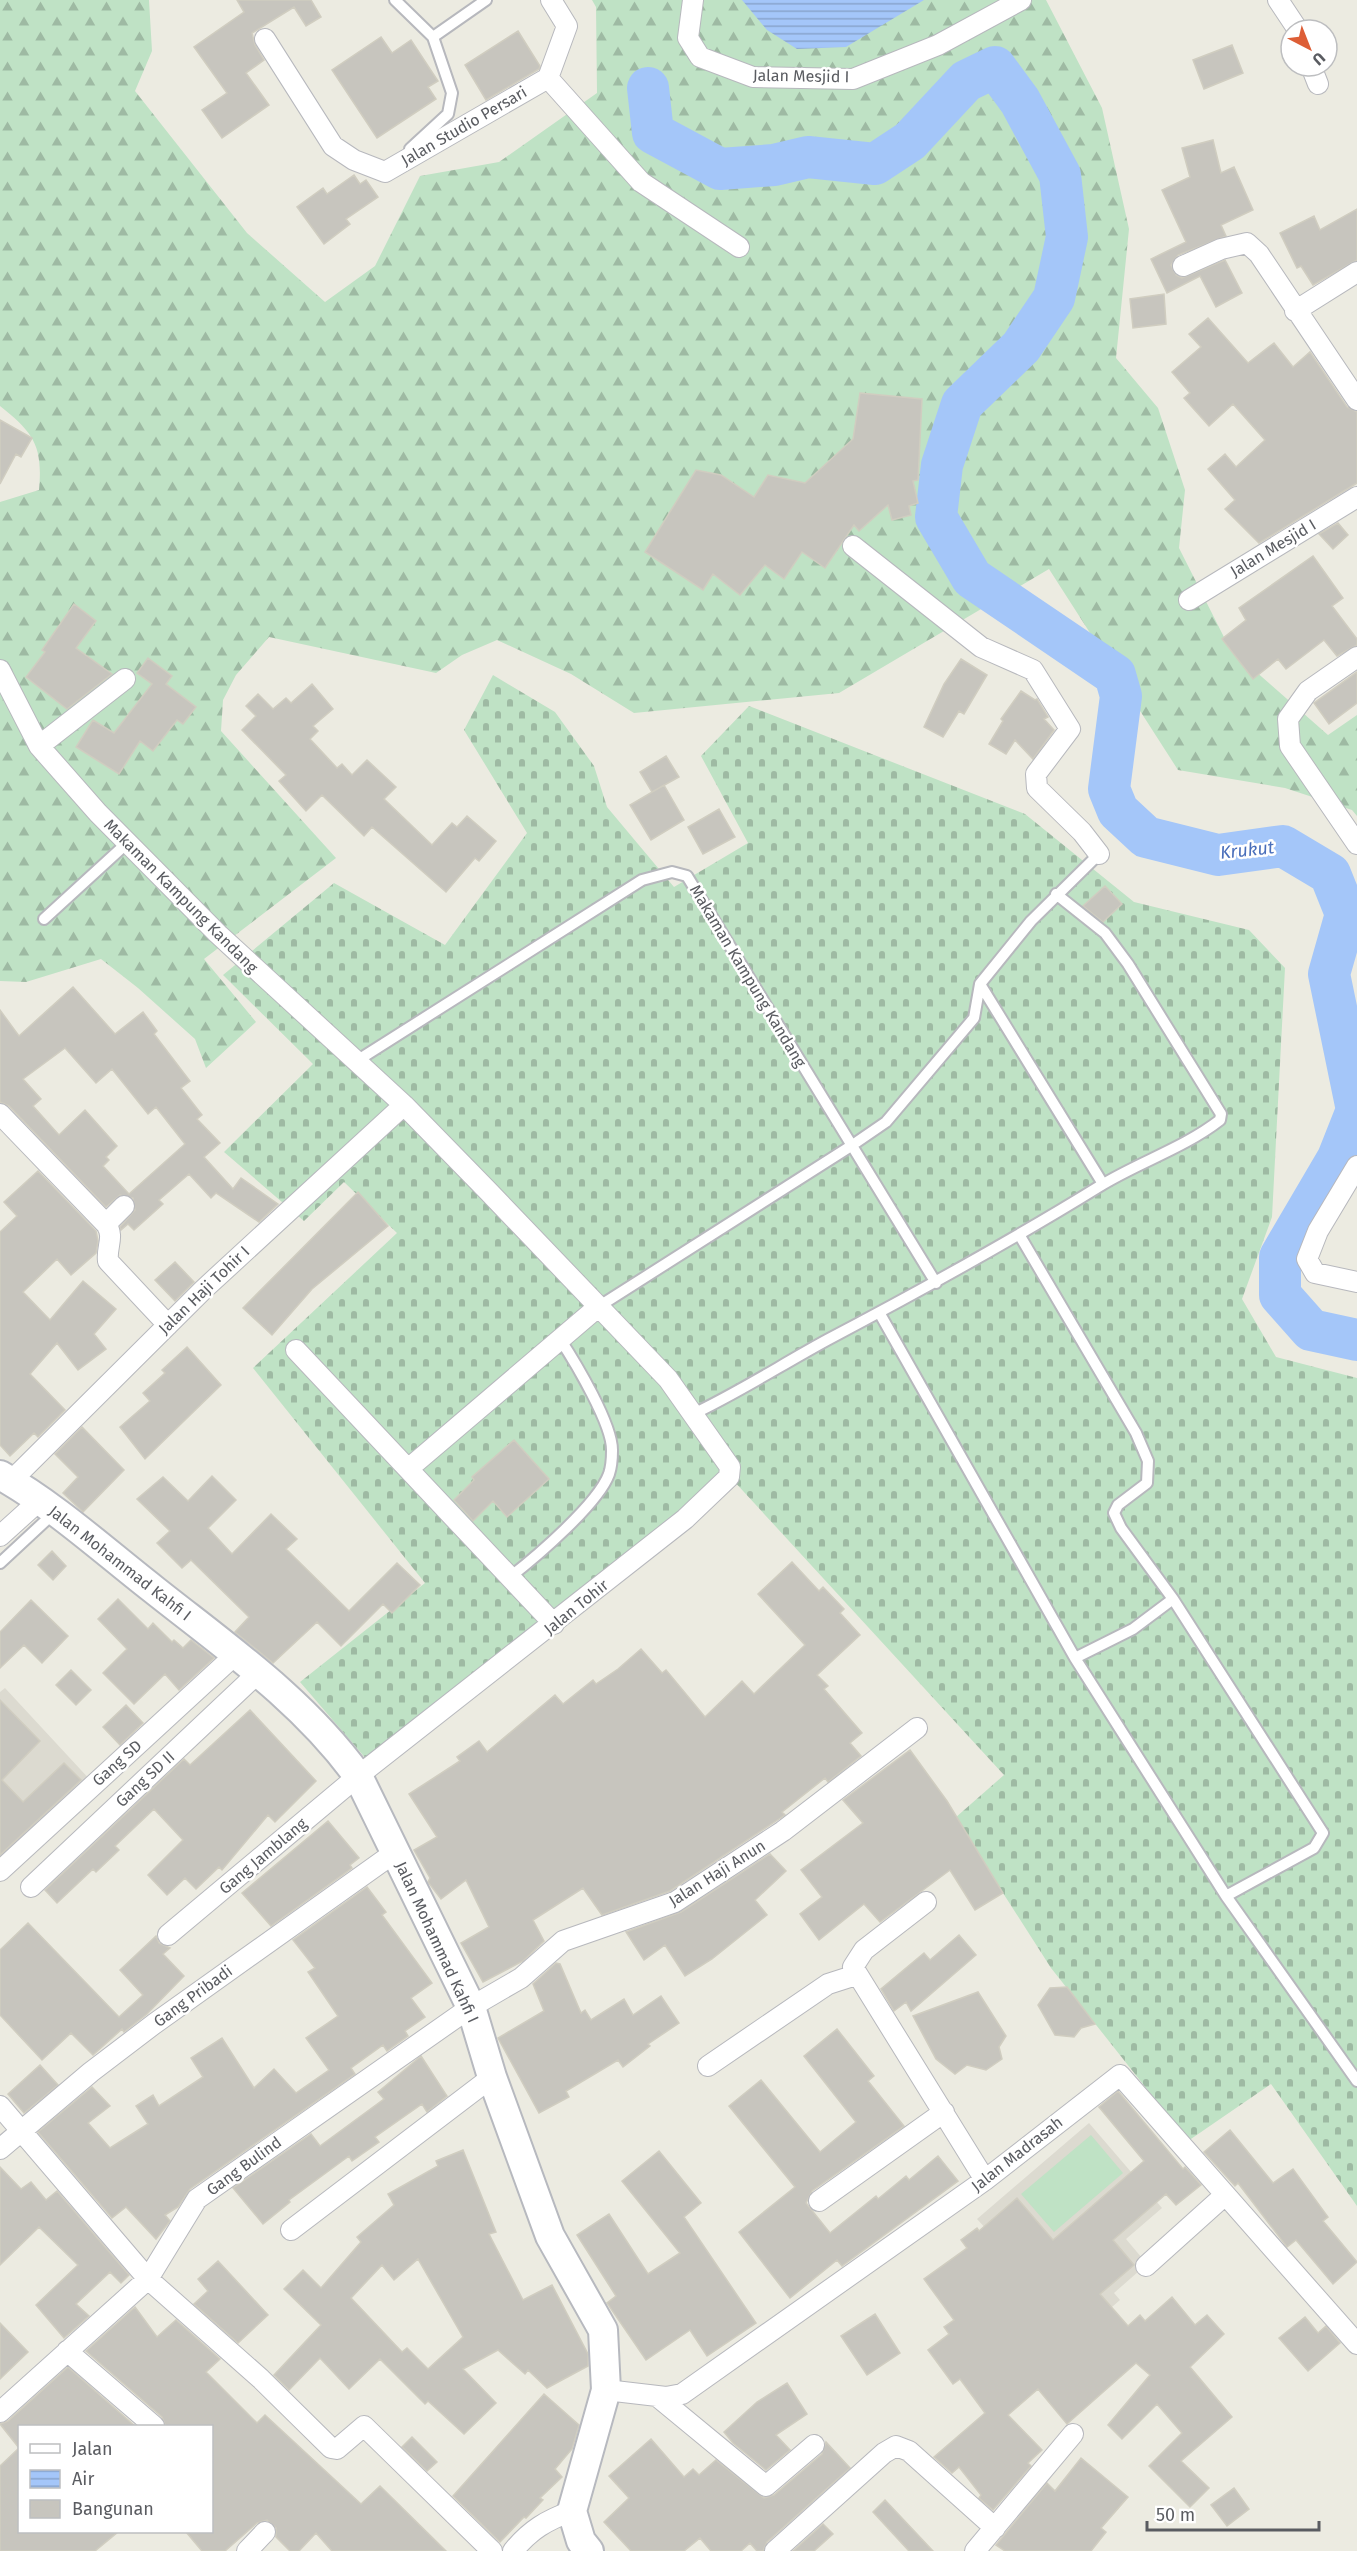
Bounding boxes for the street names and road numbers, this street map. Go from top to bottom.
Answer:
street label: Jalan Mesjid I [753,66,849,86]
street label: Jalan Studio Persari [398,82,530,170]
street label: Jalan Mesjid I [1227,515,1319,581]
street label: Makaman Kampung Kandang [100,815,262,977]
street label: Makaman Kampung Kandang [686,881,810,1071]
street label: Jalan Haji Tohir I [155,1242,253,1338]
street label: Jalan Mohammad Kahfi I [45,1501,195,1625]
street label: Jalan Tohir [540,1575,613,1639]
street label: Gang SD [88,1736,146,1790]
street label: Gang SD II [112,1747,178,1811]
street label: Gang Jamblang [215,1813,311,1898]
street label: Jalan Haji Anun [665,1836,769,1910]
street label: Jalan Mohammad Kahfi I [391,1858,483,2026]
street label: Gang Pribadi [150,1961,236,2031]
street label: Jalan Madrasah [968,2112,1066,2196]
street label: Gang Bulind [203,2132,285,2200]

